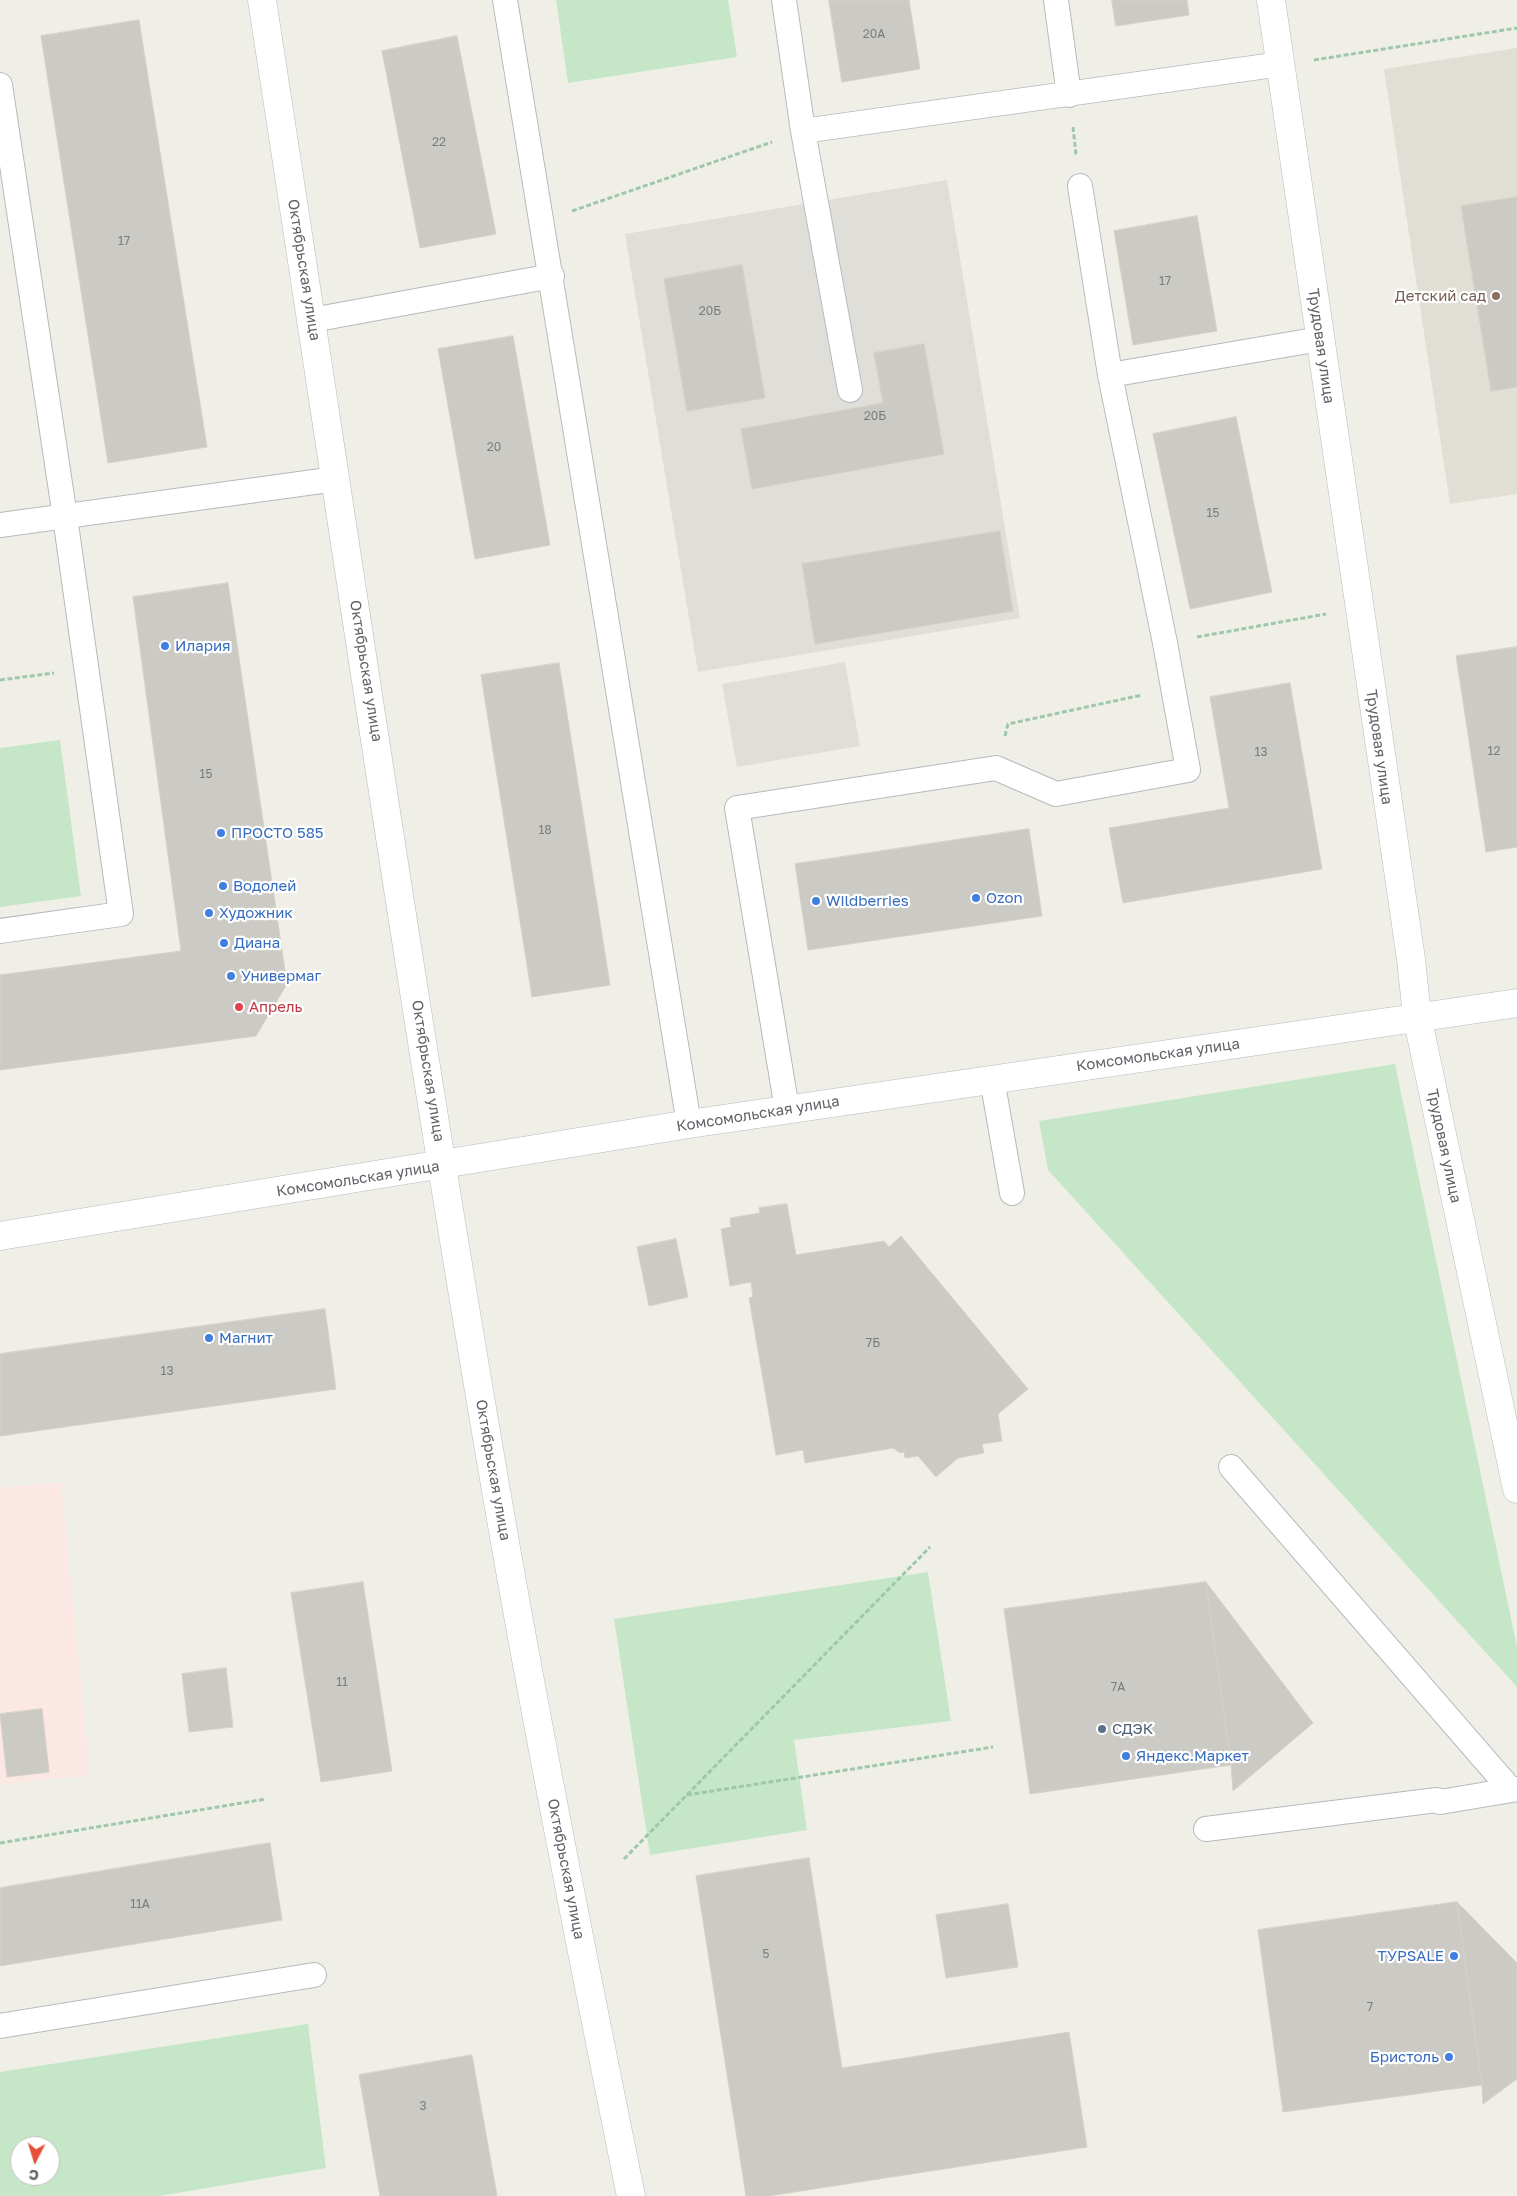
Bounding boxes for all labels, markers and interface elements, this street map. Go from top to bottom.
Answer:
house number: 20А [863,27,885,41]
house number: 22 [432,135,446,149]
street label: Октябрьская улица [284,198,324,342]
house number: 17 [118,234,130,248]
house number: 17 [1159,274,1171,288]
street label: Трудовая улица [1304,287,1338,405]
place label: Детский сад [1395,287,1486,305]
marker: Детский сад [1490,290,1502,302]
house number: 20Б [699,304,721,318]
house number: 20Б [864,409,886,423]
house number: 20 [487,440,501,454]
house number: 15 [1207,506,1219,520]
street label: Октябрьская улица [346,599,386,743]
place label: Илария [175,637,231,655]
marker: Илария [159,640,171,652]
street label: Трудовая улица [1362,688,1396,806]
house number: 12 [1488,744,1500,758]
house number: 13 [1255,745,1267,759]
house number: 15 [200,767,212,781]
house number: 18 [538,823,552,837]
place label: ПРОСТО 585 [231,824,323,842]
marker: ПРОСТО 585 [215,827,227,839]
place label: Водолей [233,877,296,895]
marker: Водолей [217,880,229,892]
place label: Ozon [986,889,1023,907]
place label: Wildberries [826,892,909,910]
marker: Ozon [970,892,982,904]
marker: Wildberries [810,895,822,907]
place label: Художник [219,904,293,922]
marker: Художник [203,907,215,919]
place label: Диана [234,934,280,952]
marker: Диана [218,937,230,949]
place label: Универмаг [241,967,321,985]
marker: Универмаг [225,970,237,982]
place label: Апрель [249,998,302,1016]
street label: Октябрьская улица [408,999,448,1143]
marker: Апрель [233,1001,245,1013]
street label: Комсомольская улица [1075,1035,1241,1075]
street label: Трудовая улица [1423,1087,1465,1205]
street label: Комсомольская улица [675,1092,841,1136]
street label: Комсомольская улица [275,1157,441,1201]
place label: Магнит [219,1329,273,1347]
marker: Магнит [203,1332,215,1344]
house number: 7Б [866,1336,880,1350]
house number: 13 [161,1364,173,1378]
street label: Октябрьская улица [472,1398,514,1542]
house number: 11 [336,1675,348,1689]
house number: 7А [1111,1680,1125,1694]
place label: СДЭК [1112,1720,1153,1738]
marker: СДЭК [1096,1723,1108,1735]
place label: Яндекс.Маркет [1136,1747,1249,1765]
marker: Яндекс.Маркет [1120,1750,1132,1762]
street label: Октябрьская улица [544,1797,588,1941]
house number: 11А [130,1897,150,1911]
house number: 5 [763,1947,769,1961]
place label: ТУРSALE [1377,1947,1444,1965]
marker: ТУРSALE [1448,1950,1460,1962]
house number: 7 [1367,2000,1373,2014]
place label: Бристоль [1370,2048,1439,2066]
marker: Бристоль [1443,2051,1455,2063]
house number: 3 [419,2099,427,2113]
north arrow [10,2136,60,2186]
text: С [28,2167,39,2184]

